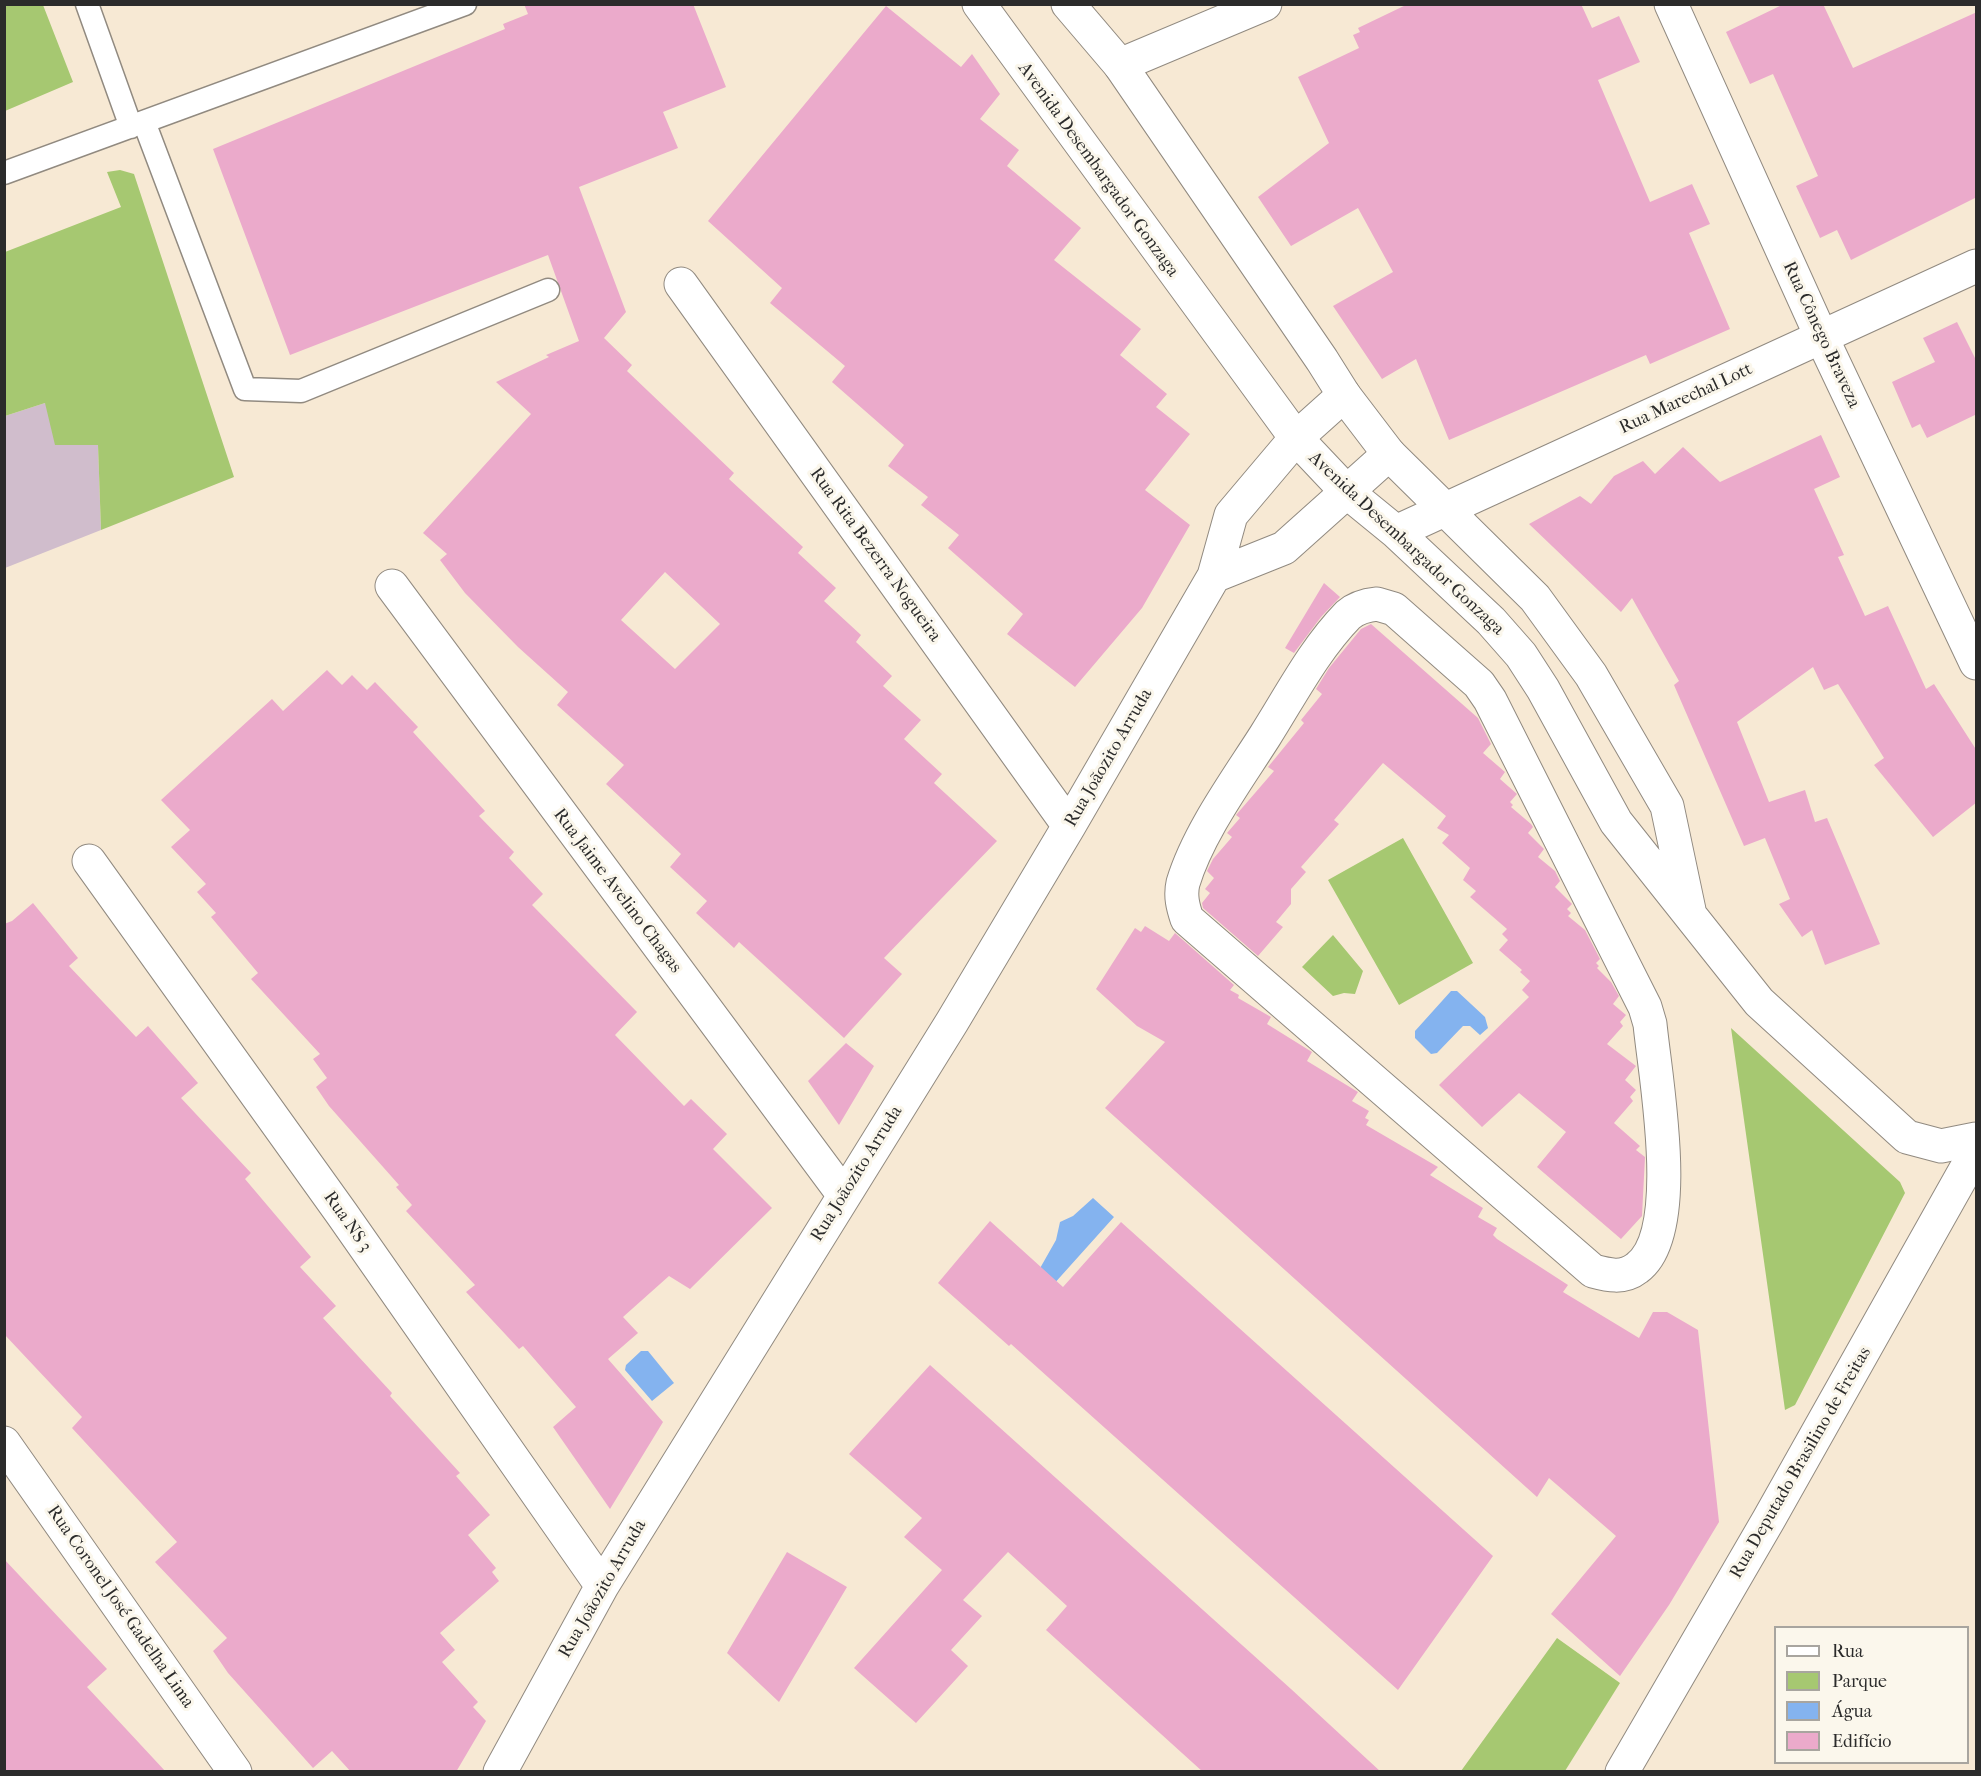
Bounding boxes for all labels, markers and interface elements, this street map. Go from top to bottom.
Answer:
street label: Avenida Desembargador Gonzaga [1013,59,1183,281]
street label: Rua Cônego Braveza [1778,258,1864,412]
street label: Rua Marechal Lott [1616,359,1756,439]
street label: Avenida Desembargador Gonzaga [1304,448,1508,640]
street label: Rua Rita Bezerra Nogueira [805,464,945,646]
street label: Rua Joãozito Arruda [1061,685,1157,831]
street label: Rua Jaime Avelino Chagas [548,804,686,978]
street label: Rua Joãozito Arruda [807,1102,907,1246]
street label: Rua NS 3 [318,1187,376,1257]
street label: Rua Deputado Brasilino de Freitas [1726,1343,1876,1583]
street label: Rua Coronel José Gadelha Lima [42,1502,198,1712]
street label: Rua Joãozito Arruda [555,1516,651,1662]
legend [1774,1626,1969,1764]
text: Rua [1832,1641,1863,1662]
text: Parque [1832,1671,1887,1692]
text: Água [1832,1701,1872,1722]
text: Edifício [1832,1731,1891,1752]

